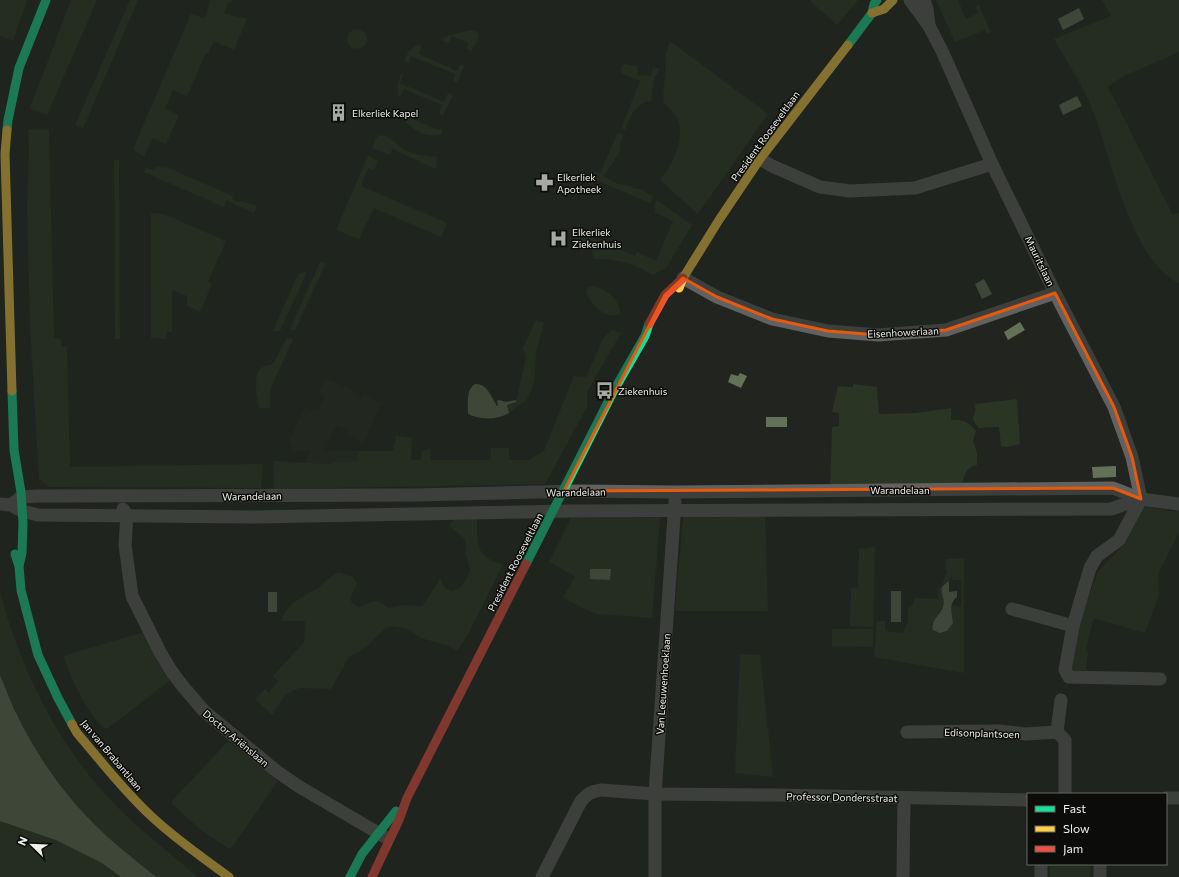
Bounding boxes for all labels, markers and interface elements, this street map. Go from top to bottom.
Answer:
street label: President Rooseveltlaan [728,88,802,184]
building icon: Elkerliek Kapel [329,103,349,123]
place label: Elkerliek Kapel [352,107,418,119]
place label: Elkerliek Apotheek [557,171,602,195]
pharmacy icon: Elkerliek Apotheek [534,173,554,193]
place label: Elkerliek Ziekenhuis [572,226,622,250]
hospital icon: Elkerliek Ziekenhuis [549,228,569,248]
street label: Mauritslaan [1023,234,1057,288]
street label: Eisenhowerlaan [867,324,939,340]
bus stop icon: Ziekenhuis [595,381,615,401]
place label: Ziekenhuis [618,385,668,397]
street label: Warandelaan [870,484,930,496]
street label: Warandelaan [546,485,606,499]
street label: Warandelaan [222,489,282,503]
street label: President Rooseveltlaan [485,511,545,613]
street label: Van Leeuwenhoeklaan [653,633,673,735]
street label: Doctor Ariënslaan [201,707,271,769]
street label: Jan van Brabantlaan [79,717,145,793]
street label: Edisonplantsoen [944,726,1020,740]
street label: Professor Dondersstraat [786,790,898,804]
legend [1027,793,1167,865]
text: Fast [1063,801,1086,815]
text: Slow [1063,821,1090,835]
north arrow [12,825,52,865]
text: N [15,835,30,847]
text: Jam [1063,841,1083,856]

